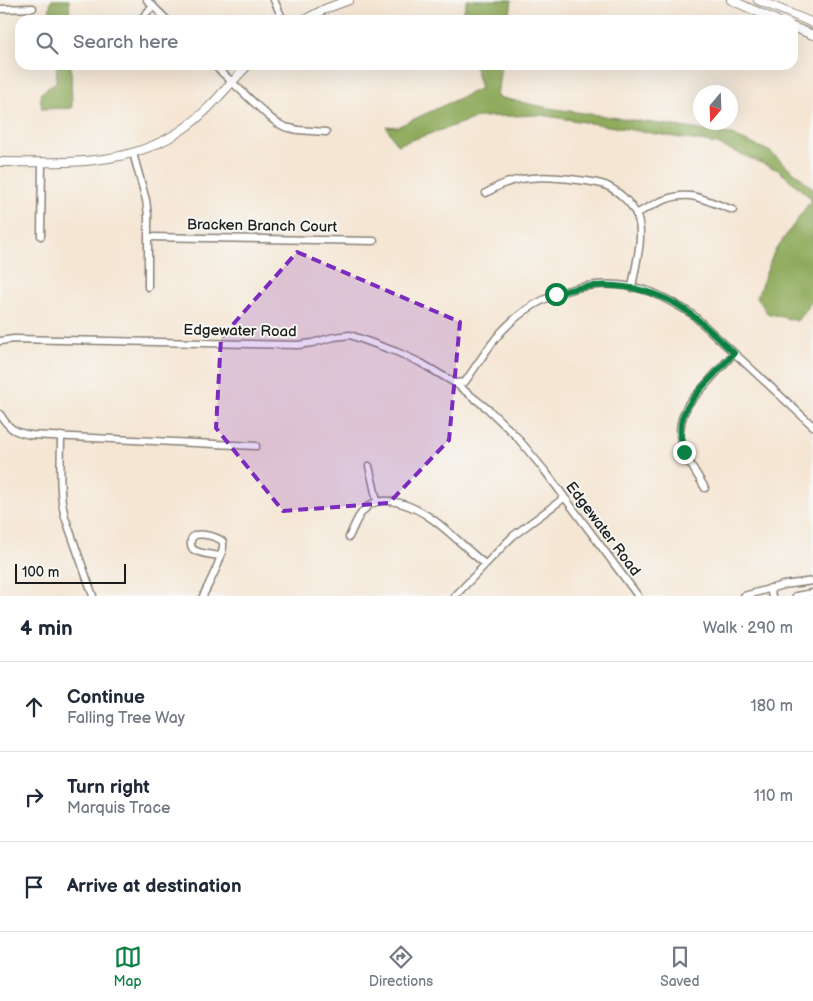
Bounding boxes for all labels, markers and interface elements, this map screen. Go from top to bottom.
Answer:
search box [15,15,798,70]
icon: search [33,29,61,57]
text: Search here [73,31,178,54]
north arrow [693,85,738,130]
street label: Bracken Branch Court [187,215,338,237]
route start [545,283,568,306]
street label: Edgewater Road [183,321,297,341]
route end [673,441,696,464]
street label: Edgewater Road [561,478,645,580]
scale bar [15,561,126,584]
text: 100 m [22,564,59,581]
text: 4 min [20,616,73,641]
text: Walk · 290 m [703,619,793,638]
text: Continue [67,686,145,709]
icon: ahead [20,693,48,721]
text: 180 m [751,697,793,716]
text: Falling Tree Way [67,709,185,728]
text: Turn right [67,776,150,799]
icon: right [20,783,48,811]
text: 110 m [754,787,793,806]
text: Marquis Trace [67,799,170,818]
icon: arrive [20,873,48,901]
text: Arrive at destination [67,875,242,898]
tab: Map [114,943,142,990]
tab: Directions [369,943,433,990]
tab: Saved [660,943,699,990]

